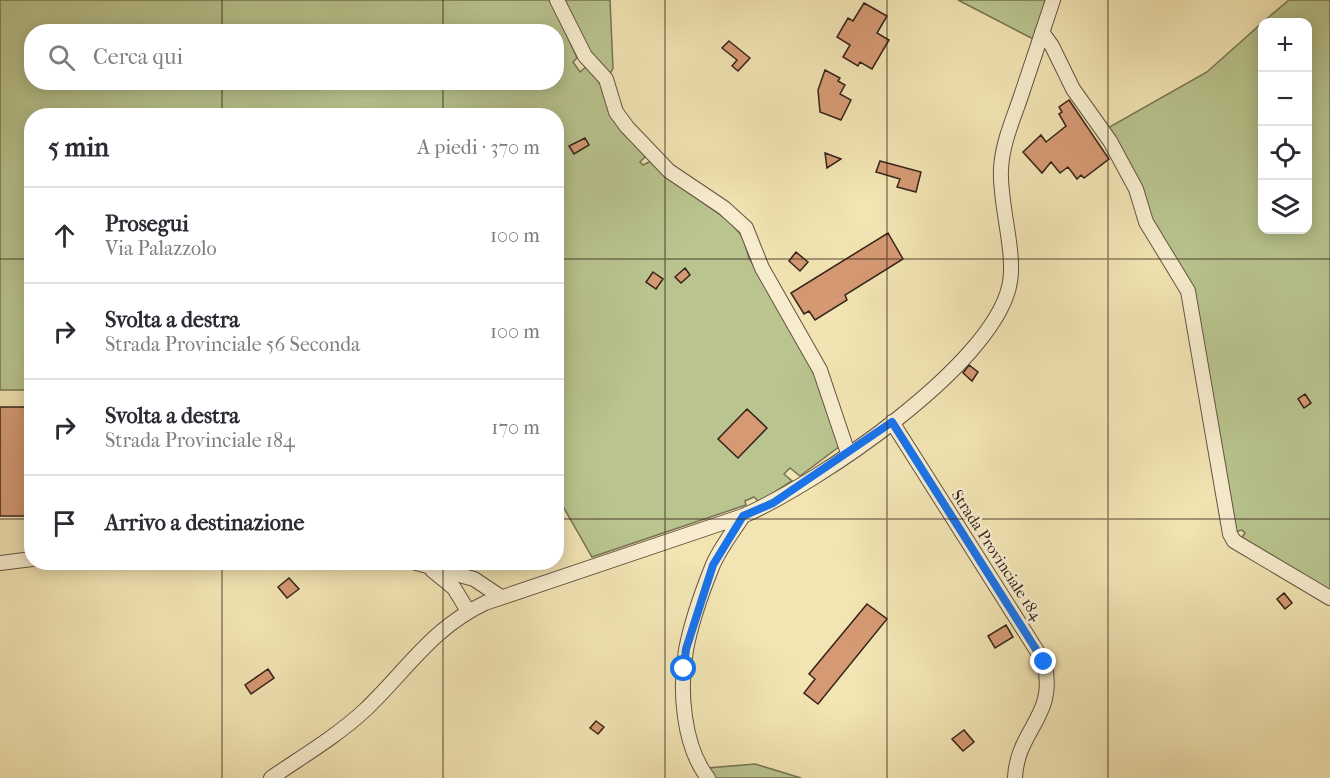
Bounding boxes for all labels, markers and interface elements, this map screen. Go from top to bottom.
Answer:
map controls [1258,18,1312,234]
button: + [1258,18,1312,72]
search box [24,24,564,90]
icon: search [45,41,78,74]
text: Cerca qui [93,44,183,70]
button: − [1258,72,1312,126]
button: locate [1258,126,1312,180]
text: 5 min [48,132,109,163]
text: A piedi · 370 m [417,136,540,159]
button: layers [1258,180,1312,234]
text: Prosegui [105,211,189,237]
icon: ahead [48,219,81,252]
text: 100 m [490,224,540,247]
text: Via Palazzolo [105,237,217,260]
text: Svolta a destra [105,307,239,333]
icon: right [48,315,81,348]
text: 100 m [490,320,540,343]
text: Strada Provinciale 56 Seconda [105,333,360,356]
text: Svolta a destra [105,403,239,429]
icon: right [48,411,81,444]
text: 170 m [491,416,540,439]
text: Strada Provinciale 184 [105,429,295,452]
street label: Strada Provinciale 184 [948,486,1047,624]
icon: arrive [48,507,81,540]
text: Arrivo a destinazione [105,510,304,536]
route end [1030,648,1056,674]
route start [670,655,696,681]

